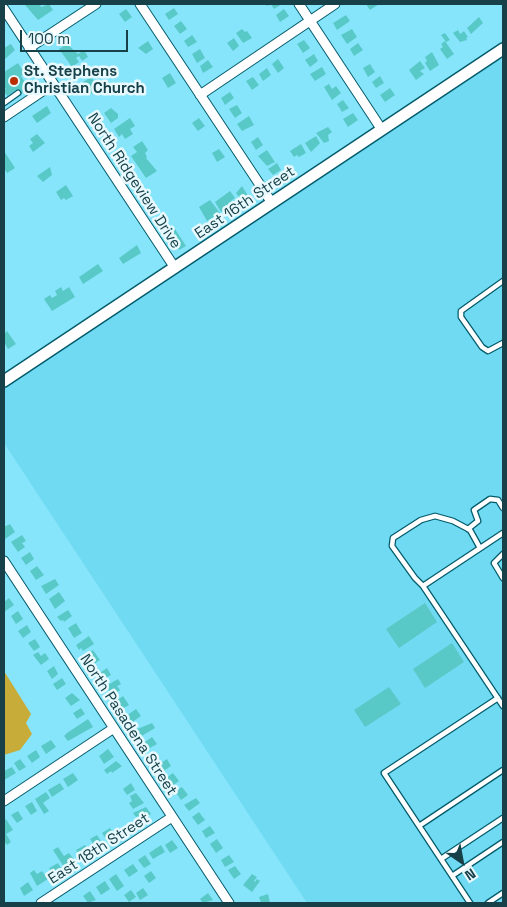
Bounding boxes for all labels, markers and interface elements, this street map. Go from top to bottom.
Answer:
scale bar [22,20,130,52]
text: 100 m [28,29,70,48]
place label: St. Stephens Christian Church [24,63,145,98]
marker: St. Stephens Christian Church [8,75,20,87]
street label: North Ridgeview Drive [83,110,185,252]
street label: East 16th Street [192,163,298,243]
street label: North Pasadena Street [76,651,180,799]
street label: East 18th Street [45,810,153,888]
north arrow [437,837,487,887]
text: N [461,864,479,885]

